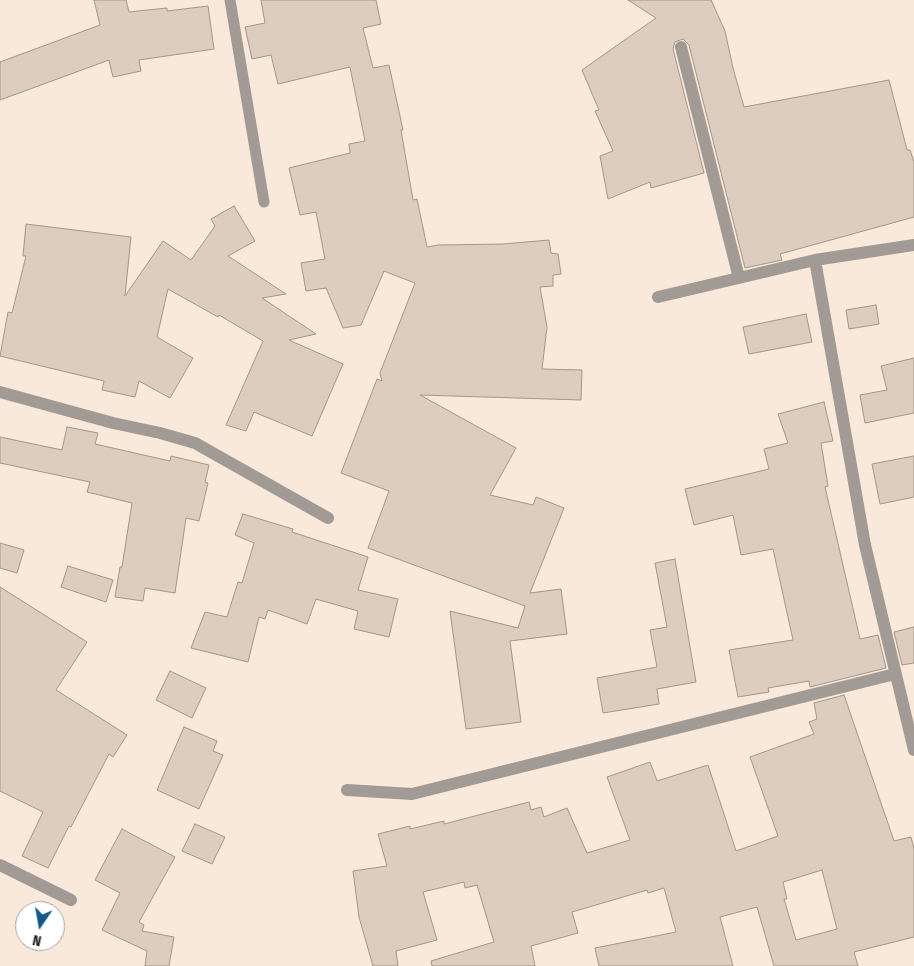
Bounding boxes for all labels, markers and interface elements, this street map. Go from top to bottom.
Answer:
north arrow [15,901,65,951]
text: N [31,931,43,949]

